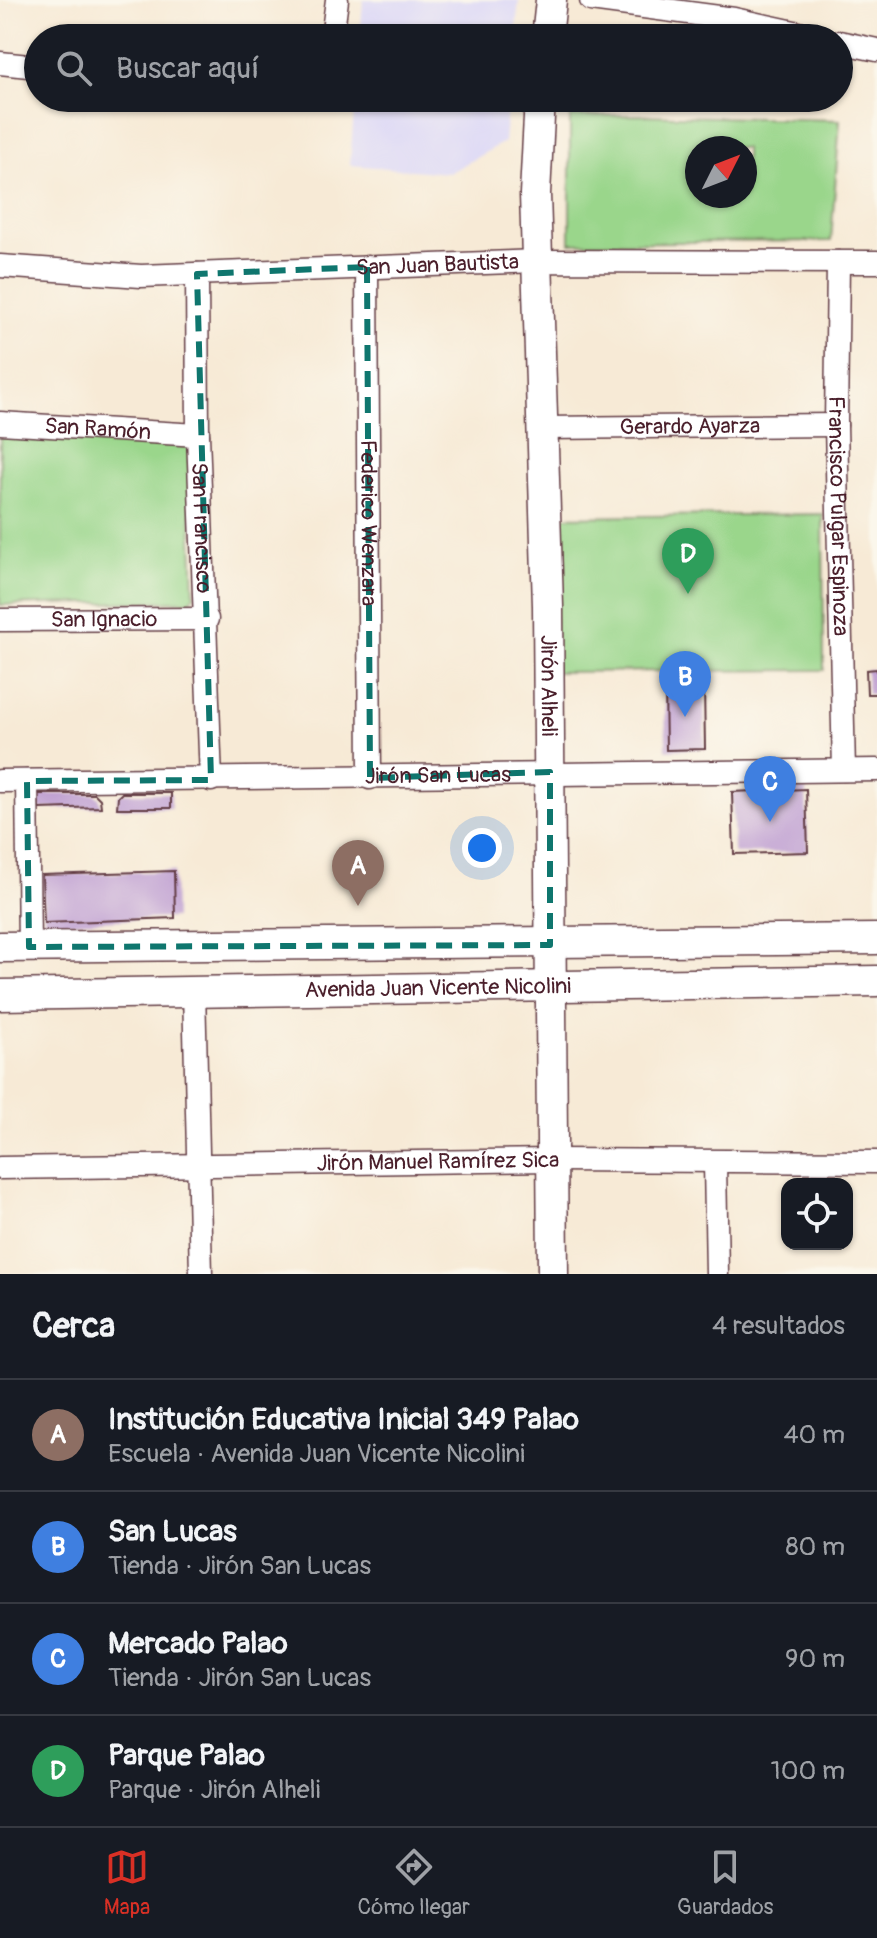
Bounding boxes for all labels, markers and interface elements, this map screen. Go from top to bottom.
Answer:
search box [24,24,853,112]
icon: search [52,46,96,90]
text: Buscar aquí [116,50,259,87]
north arrow [685,136,757,208]
street label: San Juan Bautista [355,248,519,282]
street label: Francisco Pulgar Espinoza [822,396,855,636]
street label: San Ramón [44,412,152,446]
street label: Gerardo Ayarza [620,412,760,441]
street label: Federico Wenzara [354,440,383,606]
street label: San Francisco [185,462,218,594]
pin: D [662,528,714,594]
street label: San Ignacio [51,605,158,634]
street label: Jirón Alheli [534,635,563,737]
pin: B [659,651,711,717]
pin: C [744,756,796,822]
street label: Jirón San Lucas [365,761,511,790]
your location [462,828,502,868]
pin: A [332,840,384,906]
street label: Avenida Juan Vicente Nicolini [304,972,571,1004]
street label: Jirón Manuel Ramírez Sica [316,1146,559,1177]
map controls [781,1178,853,1250]
button: locate [781,1178,853,1250]
text: Cerca [32,1305,115,1348]
text: 4 resultados [712,1310,845,1342]
text: Institución Educativa Inicial 349 Palao [108,1401,579,1438]
text: A [50,1419,66,1451]
text: 40 m [783,1419,845,1451]
text: Escuela · Avenida Juan Vicente Nicolini [108,1438,525,1470]
text: San Lucas [108,1513,237,1550]
text: B [51,1531,65,1563]
text: 80 m [785,1531,845,1563]
text: Tienda · Jirón San Lucas [108,1550,371,1582]
text: Mercado Palao [108,1625,288,1662]
text: C [50,1643,66,1675]
text: 90 m [785,1643,845,1675]
text: Tienda · Jirón San Lucas [108,1662,371,1694]
text: Parque Palao [108,1737,265,1774]
text: D [50,1755,66,1787]
text: 100 m [771,1755,845,1787]
text: Parque · Jirón Alheli [108,1774,320,1806]
tab: Mapa [104,1845,150,1921]
tab: Cómo llegar [358,1845,470,1921]
tab: Guardados [677,1845,773,1921]

